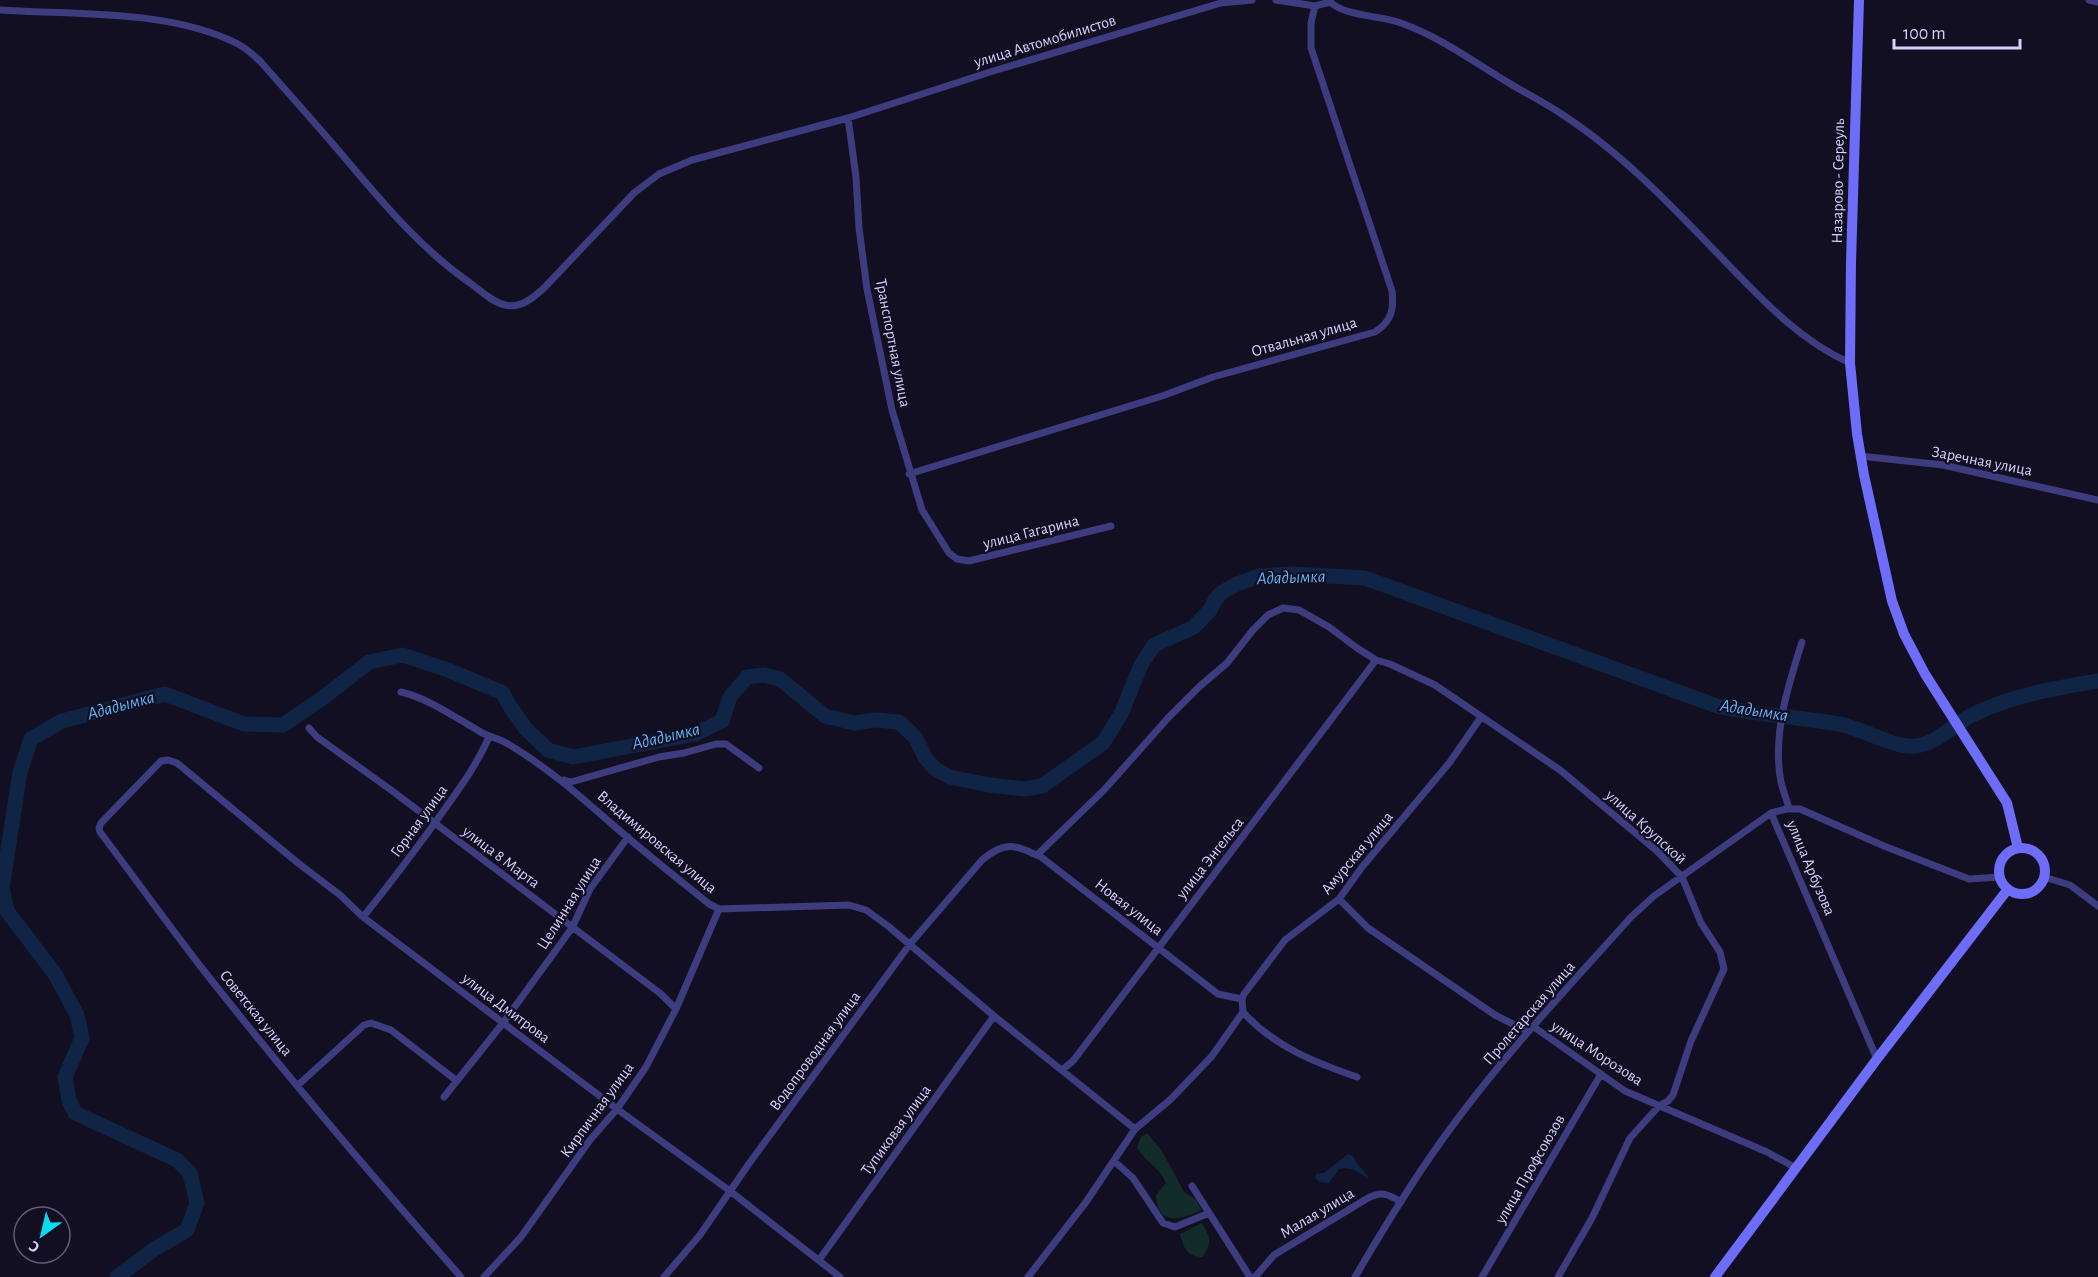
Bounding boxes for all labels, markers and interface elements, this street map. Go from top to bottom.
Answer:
street label: улица Автомобилистов [971,12,1118,71]
scale bar [1894,12,2020,50]
text: 100 m [1903,25,1946,43]
street label: Назарово - Сереуль [1829,118,1848,244]
street label: Транспортная улица [872,277,913,409]
street label: Отвальная улица [1249,314,1359,361]
street label: Заречная улица [1930,443,2034,480]
street label: улица Гагарина [980,512,1081,553]
water label: Ададымка [1255,568,1326,588]
water label: Ададымка [84,688,157,724]
water label: Ададымка [1718,697,1789,725]
water label: Ададымка [629,720,702,754]
street label: Горная улица [388,782,451,861]
street label: улица Крупской [1601,786,1689,868]
street label: Владимировская улица [594,788,720,897]
street label: Амурская улица [1318,809,1397,898]
street label: улица Энгельса [1173,814,1247,903]
street label: улица Арбузова [1783,817,1838,918]
street label: улица 8 Марта [458,822,543,892]
street label: Целинная улица [534,854,605,953]
street label: Новая улица [1091,876,1166,939]
street label: Пролетарская улица [1480,958,1579,1068]
street label: Советская улица [216,967,295,1060]
street label: улица Дмитрова [458,969,553,1047]
street label: Водопроводная улица [766,988,864,1114]
street label: улица Морозова [1547,1017,1646,1089]
street label: Кирпичная улица [557,1059,638,1161]
street label: Тупиковая улица [858,1082,935,1179]
street label: улица Профсоюзов [1492,1112,1569,1228]
street label: Малая улица [1277,1185,1357,1242]
north arrow [12,1205,72,1265]
text: С [26,1237,42,1256]

